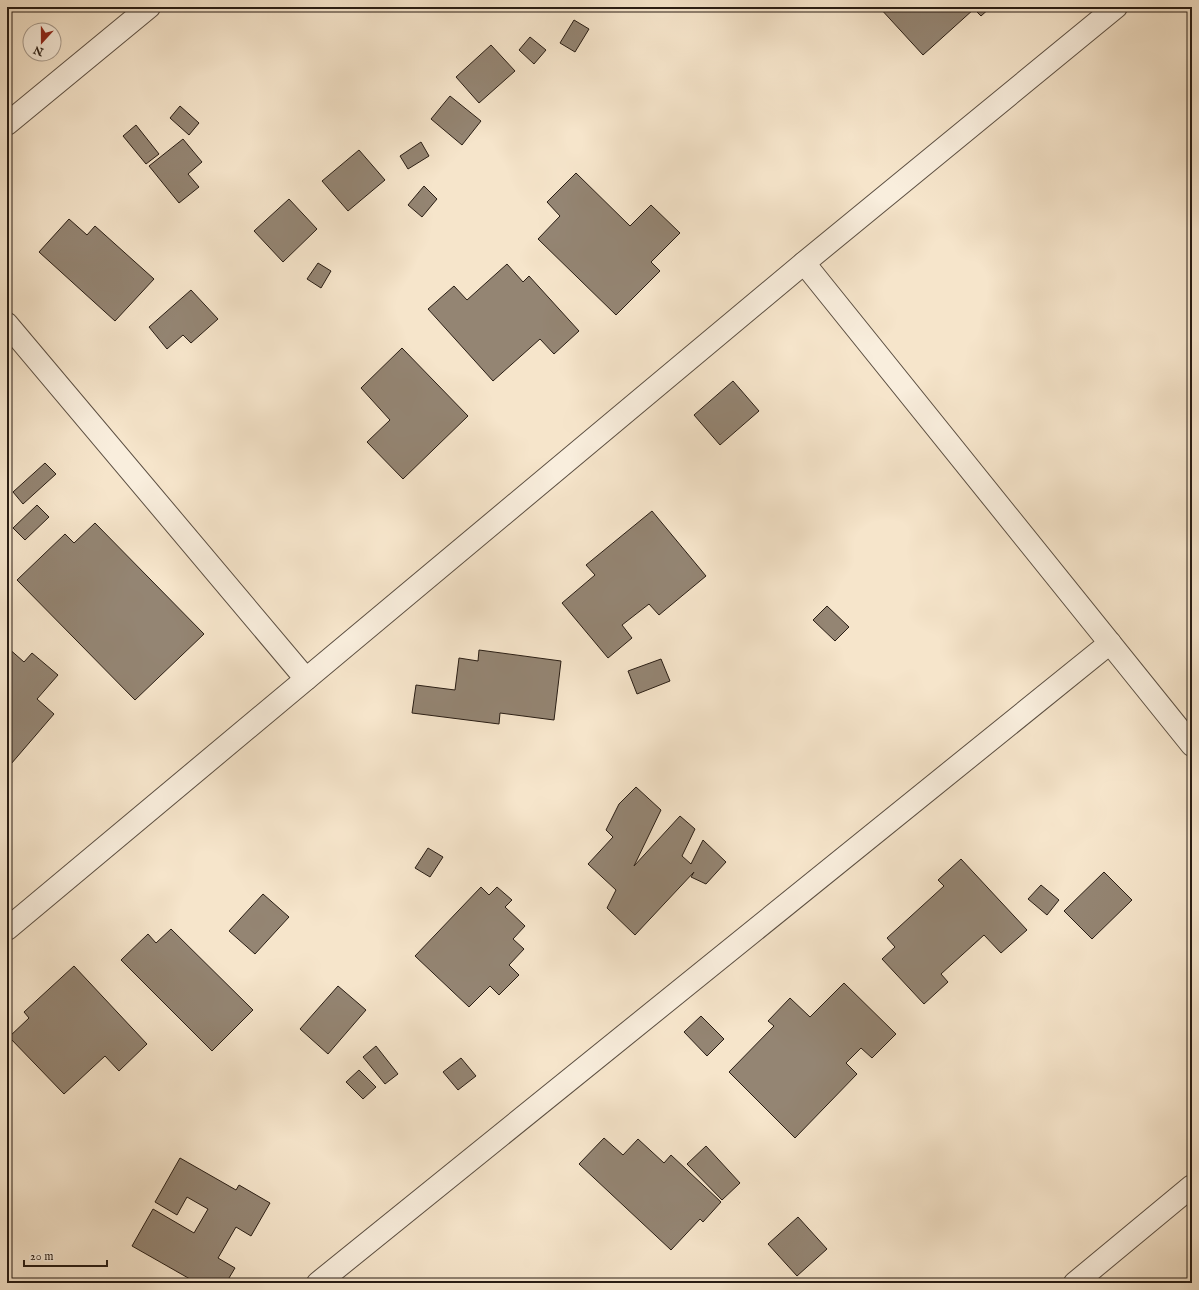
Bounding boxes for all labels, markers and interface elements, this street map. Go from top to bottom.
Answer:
north arrow [22,22,62,62]
text: N [31,42,47,59]
scale bar [24,1242,107,1268]
text: 20 m [30,1249,53,1264]

